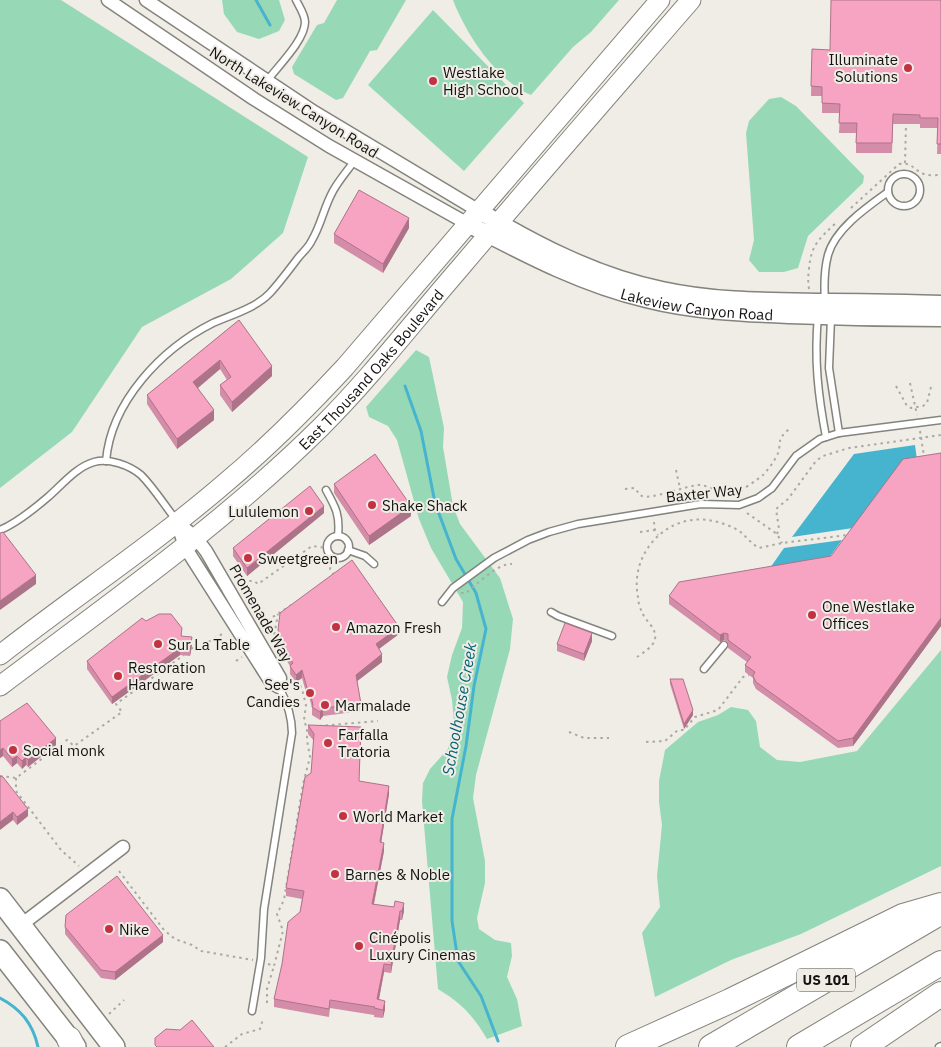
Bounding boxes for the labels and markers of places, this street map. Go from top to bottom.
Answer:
place label: Illuminate Solutions [829,50,898,86]
marker: Illuminate Solutions [902,62,914,74]
place label: Westlake High School [443,63,523,99]
marker: Westlake High School [427,75,439,87]
place label: Shake Shack [382,496,467,515]
marker: Shake Shack [366,499,378,511]
place label: Lululemon [228,502,299,521]
marker: Lululemon [303,505,315,517]
place label: Sweetgreen [258,549,338,568]
marker: Sweetgreen [242,552,254,564]
place label: One Westlake Offices [822,597,915,633]
marker: One Westlake Offices [806,609,818,621]
place label: Amazon Fresh [346,618,442,637]
marker: Amazon Fresh [330,621,342,633]
place label: Sur La Table [168,635,250,654]
marker: Sur La Table [152,638,164,650]
place label: Restoration Hardware [128,658,206,694]
marker: Restoration Hardware [112,670,124,682]
place label: See's Candies [246,675,300,711]
marker: See's Candies [304,687,316,699]
place label: Marmalade [335,696,411,715]
marker: Marmalade [319,699,331,711]
place label: Farfalla Tratoria [338,725,390,761]
marker: Farfalla Tratoria [322,737,334,749]
place label: Social monk [23,741,105,760]
marker: Social monk [7,744,19,756]
place label: World Market [353,807,443,826]
marker: World Market [337,810,349,822]
place label: Barnes & Noble [345,865,450,884]
marker: Barnes & Noble [329,868,341,880]
place label: Nike [119,920,149,939]
marker: Nike [103,923,115,935]
place label: Cinépolis Luxury Cinemas [369,928,476,964]
marker: Cinépolis Luxury Cinemas [353,940,365,952]

